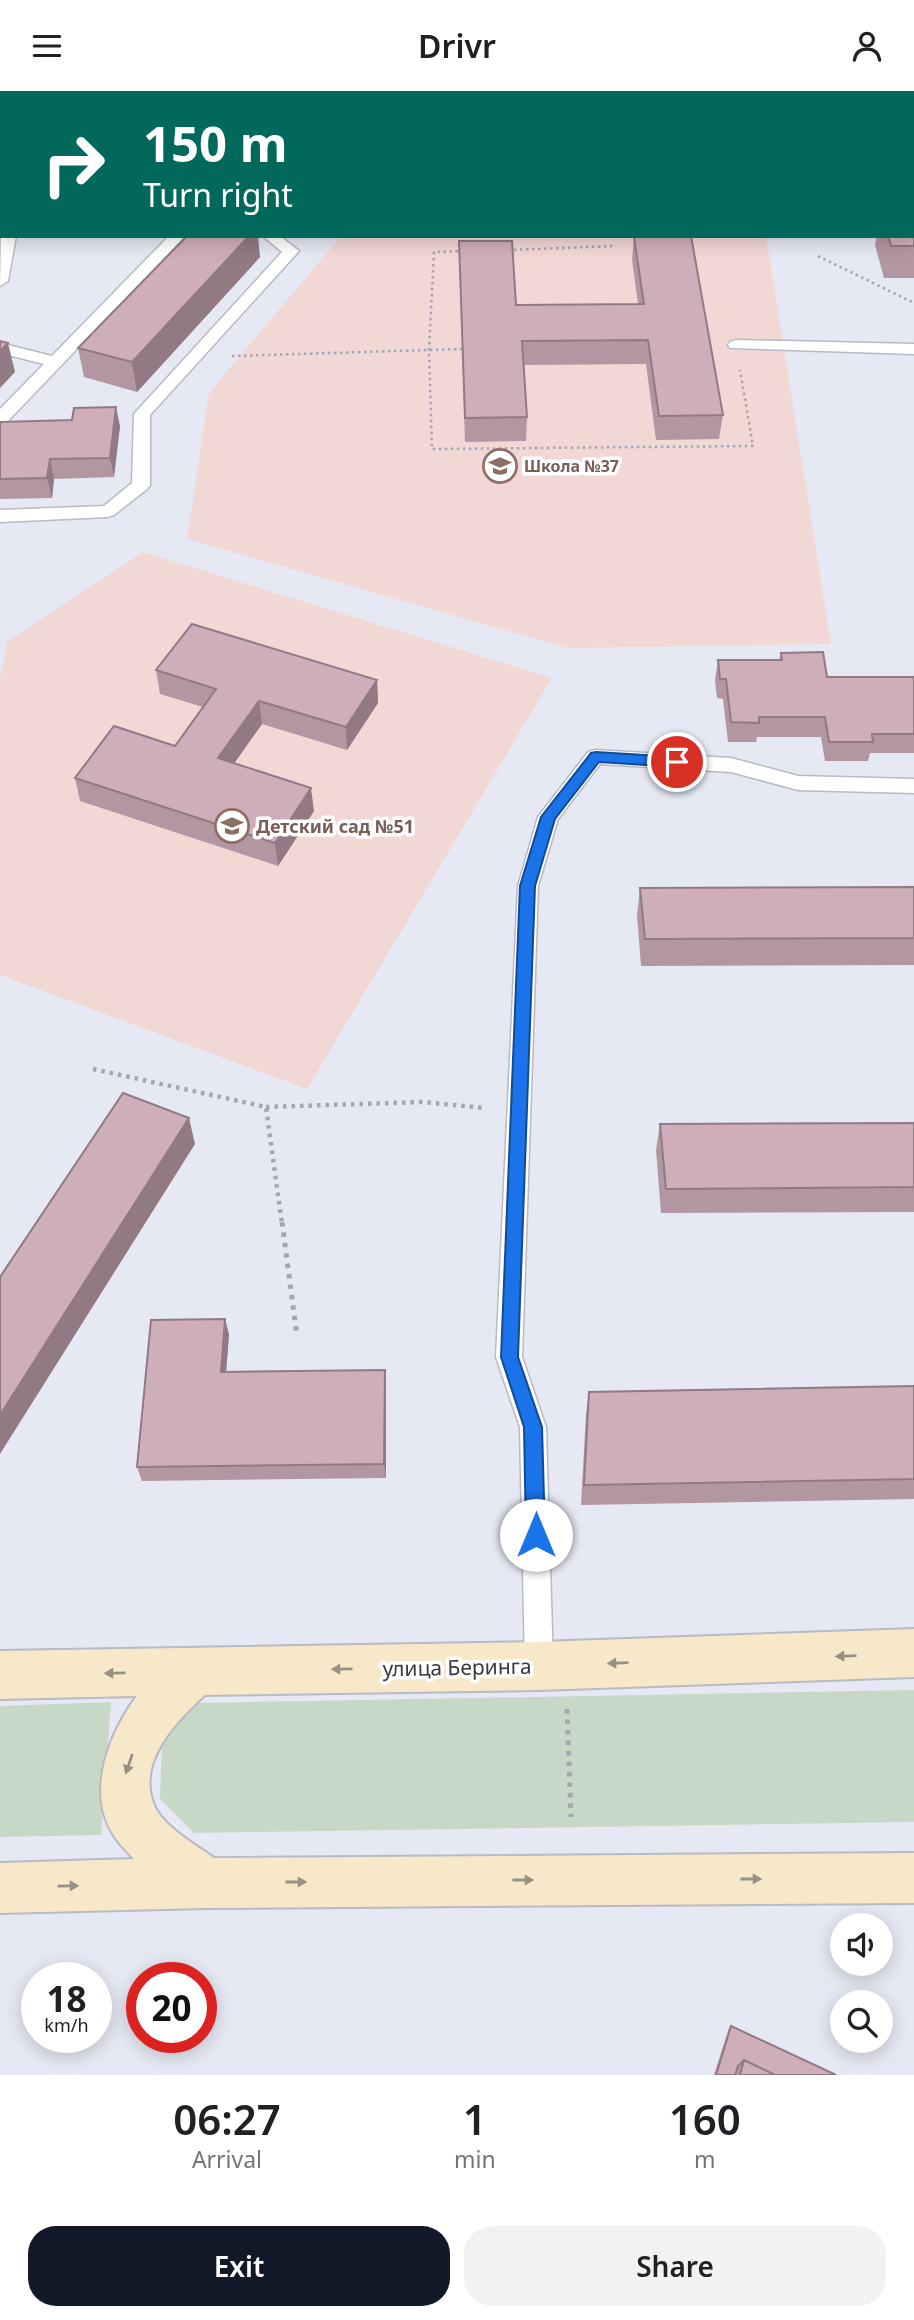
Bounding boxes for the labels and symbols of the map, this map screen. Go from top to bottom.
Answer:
school or university icon: Школа №37 [481,447,519,485]
place label: Школа №37 [524,455,619,477]
pin [647,732,707,792]
school or university icon: Детский сад №51 [213,807,251,845]
place label: Детский сад №51 [256,814,414,838]
position arrow [499,1498,573,1572]
one-way arrow [835,1650,857,1661]
street label: улица Беринга [382,1652,532,1682]
one-way arrow [607,1658,629,1669]
one-way arrow [331,1663,353,1675]
one-way arrow [103,1667,125,1679]
one-way arrow [123,1753,134,1774]
one-way arrow [740,1873,762,1885]
one-way arrow [512,1874,534,1886]
one-way arrow [285,1876,307,1888]
one-way arrow [57,1880,79,1892]
speed limit sign: 20 [126,1962,217,2053]

